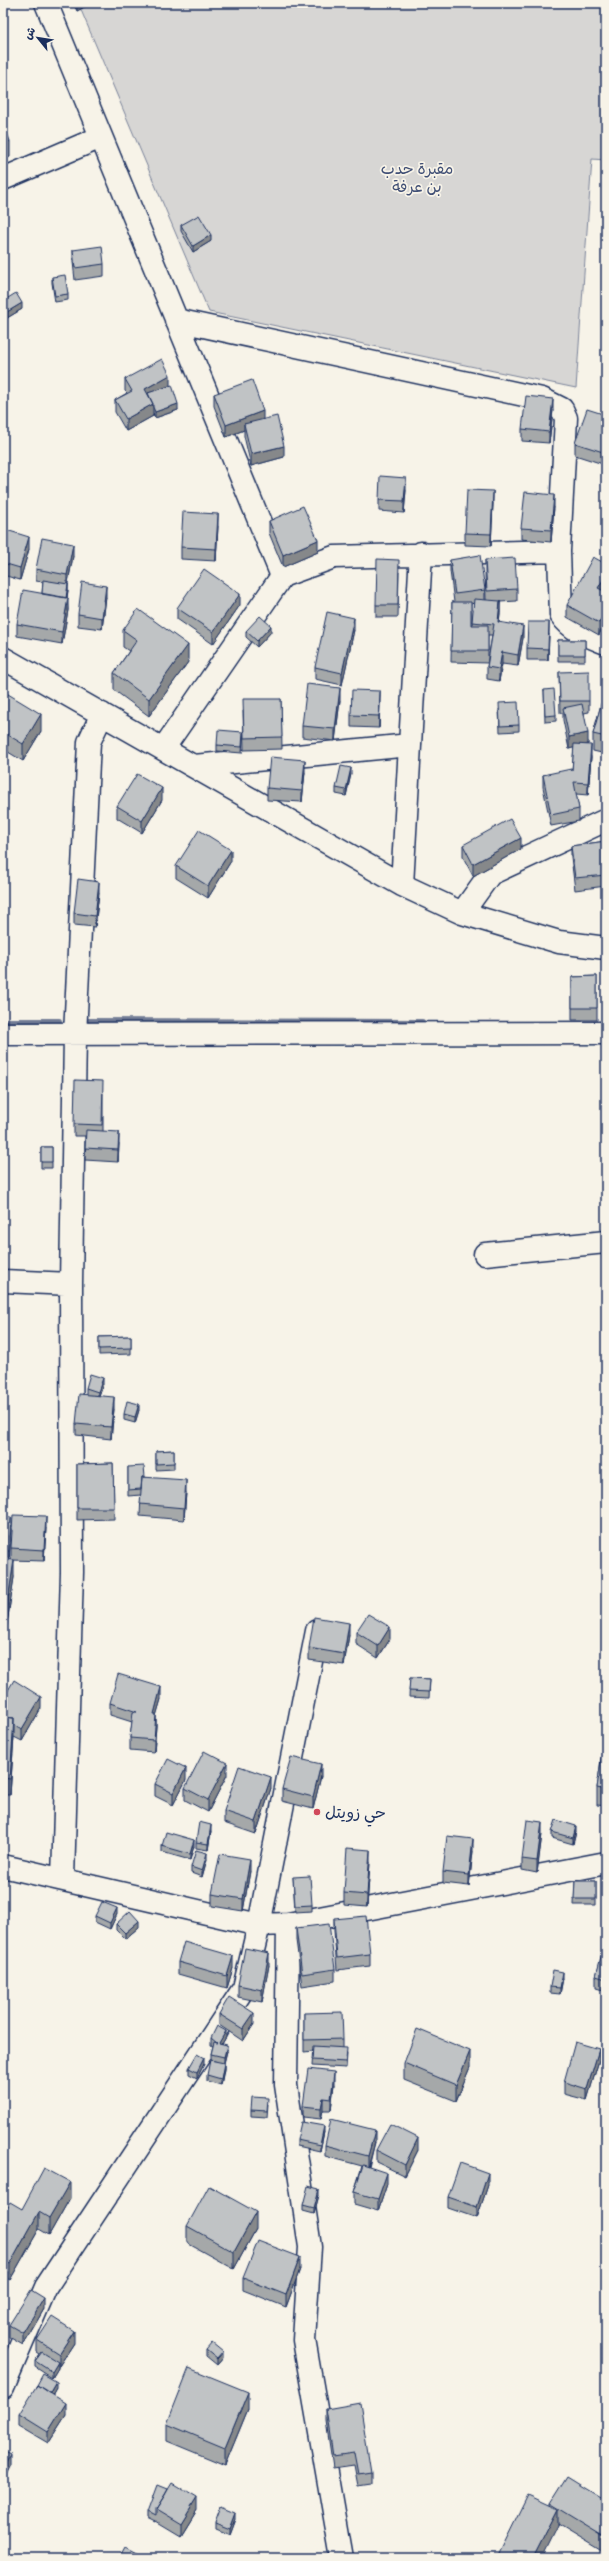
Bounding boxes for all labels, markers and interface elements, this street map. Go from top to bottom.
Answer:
north arrow [18,18,58,58]
text: ش [21,25,41,43]
park label: مقبرة حدب بن عرفة [381,159,453,200]
place label: حي زويتل [325,1803,386,1827]
marker: حي زويتل [312,1807,322,1817]

